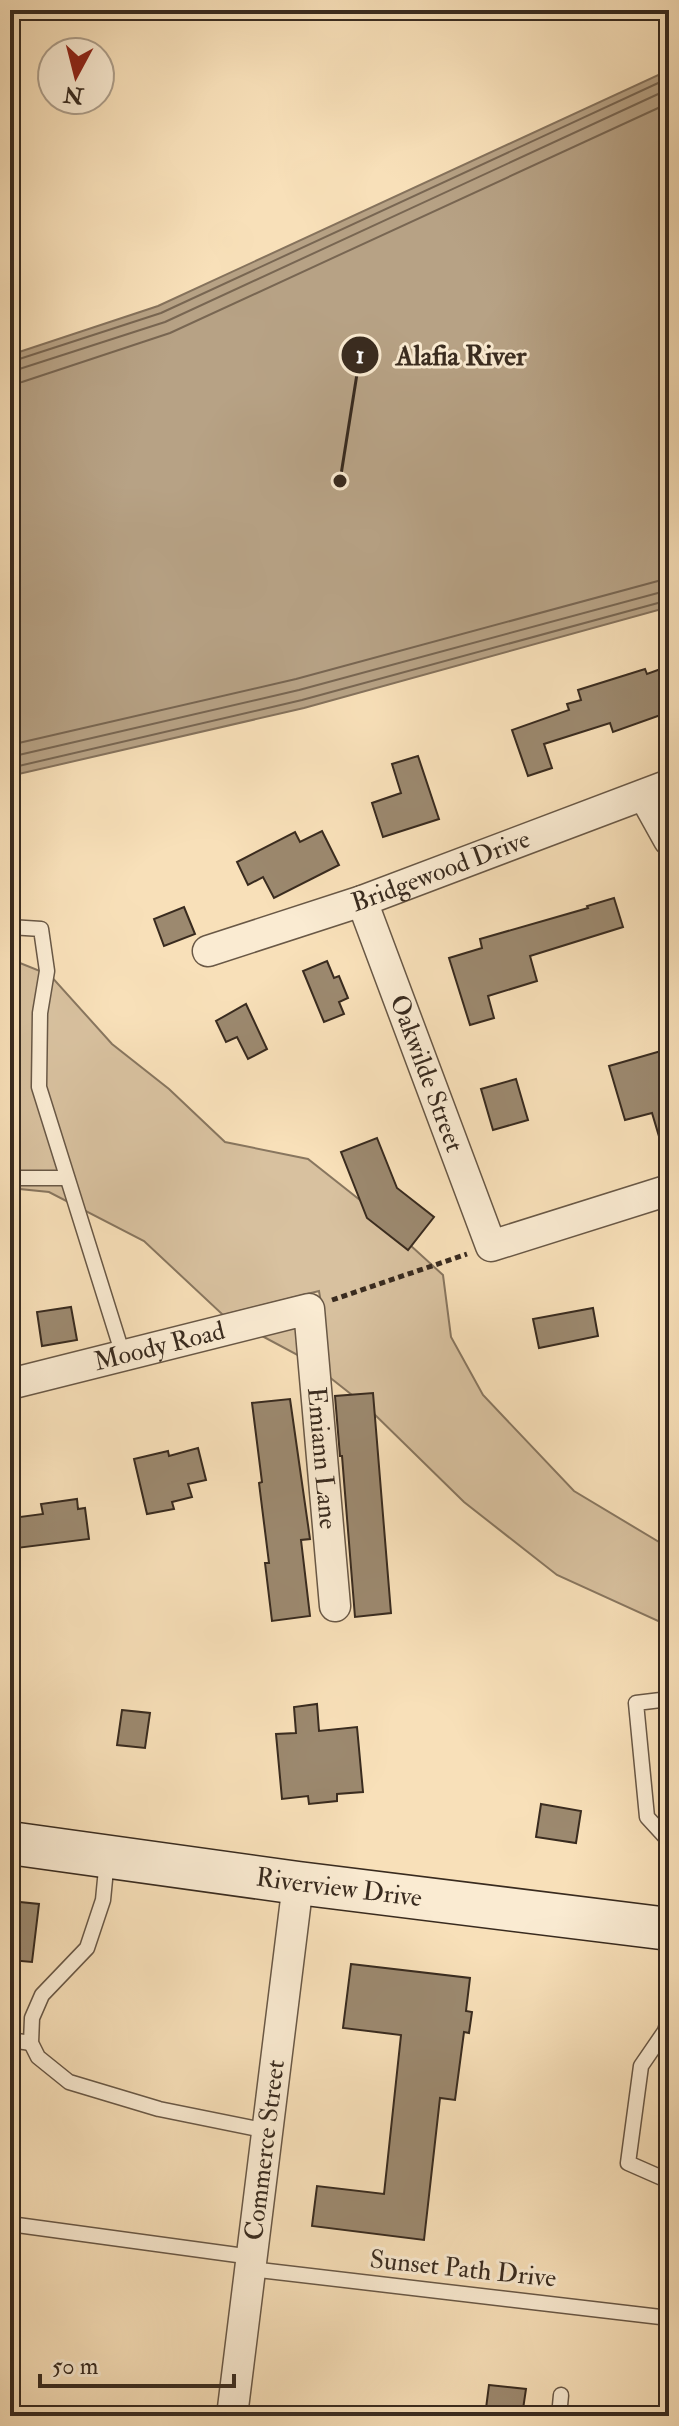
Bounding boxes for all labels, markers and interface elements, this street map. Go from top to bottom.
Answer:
north arrow [36,36,116,116]
text: N [62,80,86,110]
callout: Alafia River [340,329,543,381]
text: Alafia River [395,339,527,374]
text: 1 [356,340,364,371]
street label: Bridgewood Drive [347,823,535,919]
street label: Oakwilde Street [382,990,470,1156]
street label: Moody Road [91,1315,228,1378]
street label: Emiann Lane [300,1386,344,1531]
street label: Riverview Drive [254,1861,424,1914]
street label: Commerce Street [238,2058,292,2242]
street label: Sunset Path Drive [368,2243,558,2295]
scale bar [40,2338,234,2388]
text: 50 m [52,2351,99,2382]

